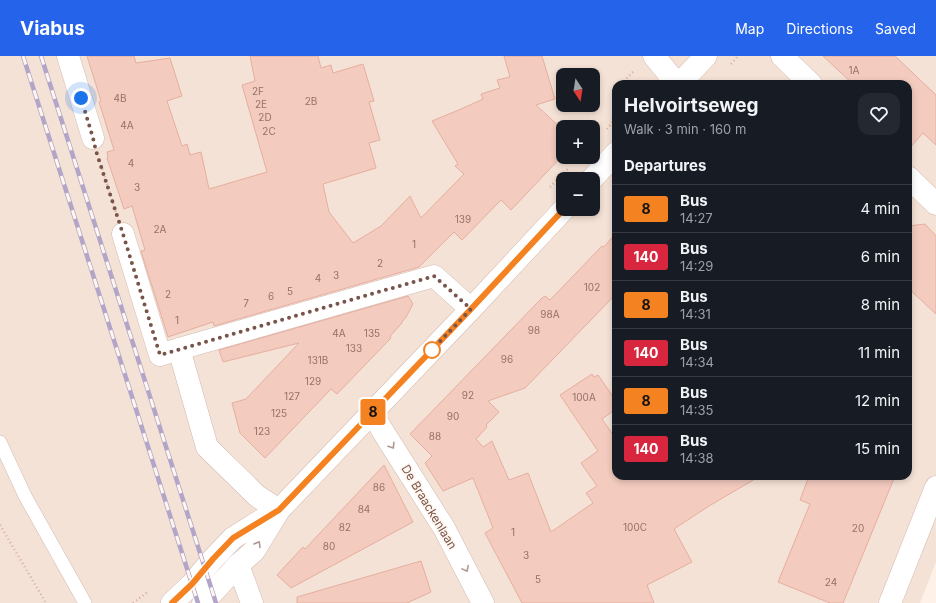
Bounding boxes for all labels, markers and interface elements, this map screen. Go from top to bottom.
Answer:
text: Viabus [20,17,85,40]
text: Map [735,20,764,37]
text: Directions [786,20,853,37]
text: Saved [875,20,916,37]
house number: 1A [849,64,860,76]
north arrow [556,68,600,112]
map controls [556,68,600,216]
house number: 2F [252,85,264,97]
your location [71,88,91,108]
house number: 4B [113,92,127,104]
button: heart [858,93,900,135]
text: Helvoirtseweg [624,94,759,117]
house number: 2B [305,95,317,107]
house number: 2E [255,98,267,110]
house number: 2D [258,111,272,123]
house number: 4A [120,119,134,131]
button: + [556,120,600,164]
text: Walk · 3 min · 160 m [624,121,746,137]
house number: 2C [262,125,276,137]
text: Departures [624,156,706,175]
house number: 4 [128,157,134,169]
button: − [556,172,600,216]
house number: 3 [134,181,140,193]
text: Bus [680,191,708,210]
text: 4 min [860,199,900,218]
text: 8 [641,200,651,217]
text: 14:27 [680,210,713,226]
house number: 139 [455,213,471,225]
house number: 2A [154,223,167,235]
house number: 1 [412,238,416,250]
text: Bus [680,239,708,258]
text: 6 min [861,247,900,266]
text: 140 [634,248,658,265]
house number: 2 [377,257,383,269]
text: 14:29 [680,258,713,274]
house number: 3 [333,269,339,281]
house number: 4 [315,272,321,284]
house number: 102 [584,281,600,293]
house number: 5 [287,285,293,297]
text: Bus [680,287,708,306]
house number: 2 [165,288,171,300]
house number: 6 [268,290,274,302]
text: 8 min [861,295,900,314]
text: 8 [641,296,651,313]
house number: 7 [243,297,249,309]
text: 14:31 [680,306,711,322]
house number: 98A [540,308,560,320]
house number: 1 [175,314,179,326]
house number: 98 [528,324,540,336]
house number: 4A [332,327,346,339]
house number: 135 [364,327,380,339]
text: Bus [680,335,708,354]
unlabelled marker [423,341,441,359]
house number: 133 [346,342,362,354]
text: 11 min [858,343,900,362]
text: 140 [634,344,658,361]
house number: 96 [501,353,513,365]
house number: 131B [308,354,328,366]
text: 14:34 [680,354,714,370]
house number: 129 [305,375,321,387]
text: Bus [680,383,708,402]
house number: 92 [462,389,474,401]
house number: 127 [284,390,300,402]
house number: 100A [572,391,596,403]
text: 12 min [855,391,900,410]
text: 8 [641,392,651,409]
line badge: 8 [360,399,386,425]
text: 14:35 [680,402,713,418]
text: 8 [368,403,378,420]
house number: 125 [271,407,287,419]
house number: 90 [447,410,459,422]
house number: 123 [254,425,270,437]
house number: 88 [429,430,441,442]
text: Bus [680,431,708,450]
text: 15 min [855,439,900,458]
text: 140 [634,440,658,457]
one-way arrow [388,441,395,448]
text: 14:38 [680,450,714,466]
street label: De Braackenlaan [398,462,460,552]
house number: 86 [373,481,385,493]
house number: 84 [358,503,370,515]
house number: 82 [339,521,351,533]
house number: 100C [623,521,647,533]
house number: 20 [852,522,864,534]
house number: 1 [511,526,515,538]
house number: 80 [323,540,335,552]
one-way arrow [254,541,261,549]
house number: 3 [523,549,529,561]
one-way arrow [461,565,468,573]
house number: 5 [535,573,541,585]
house number: 24 [825,576,837,588]

